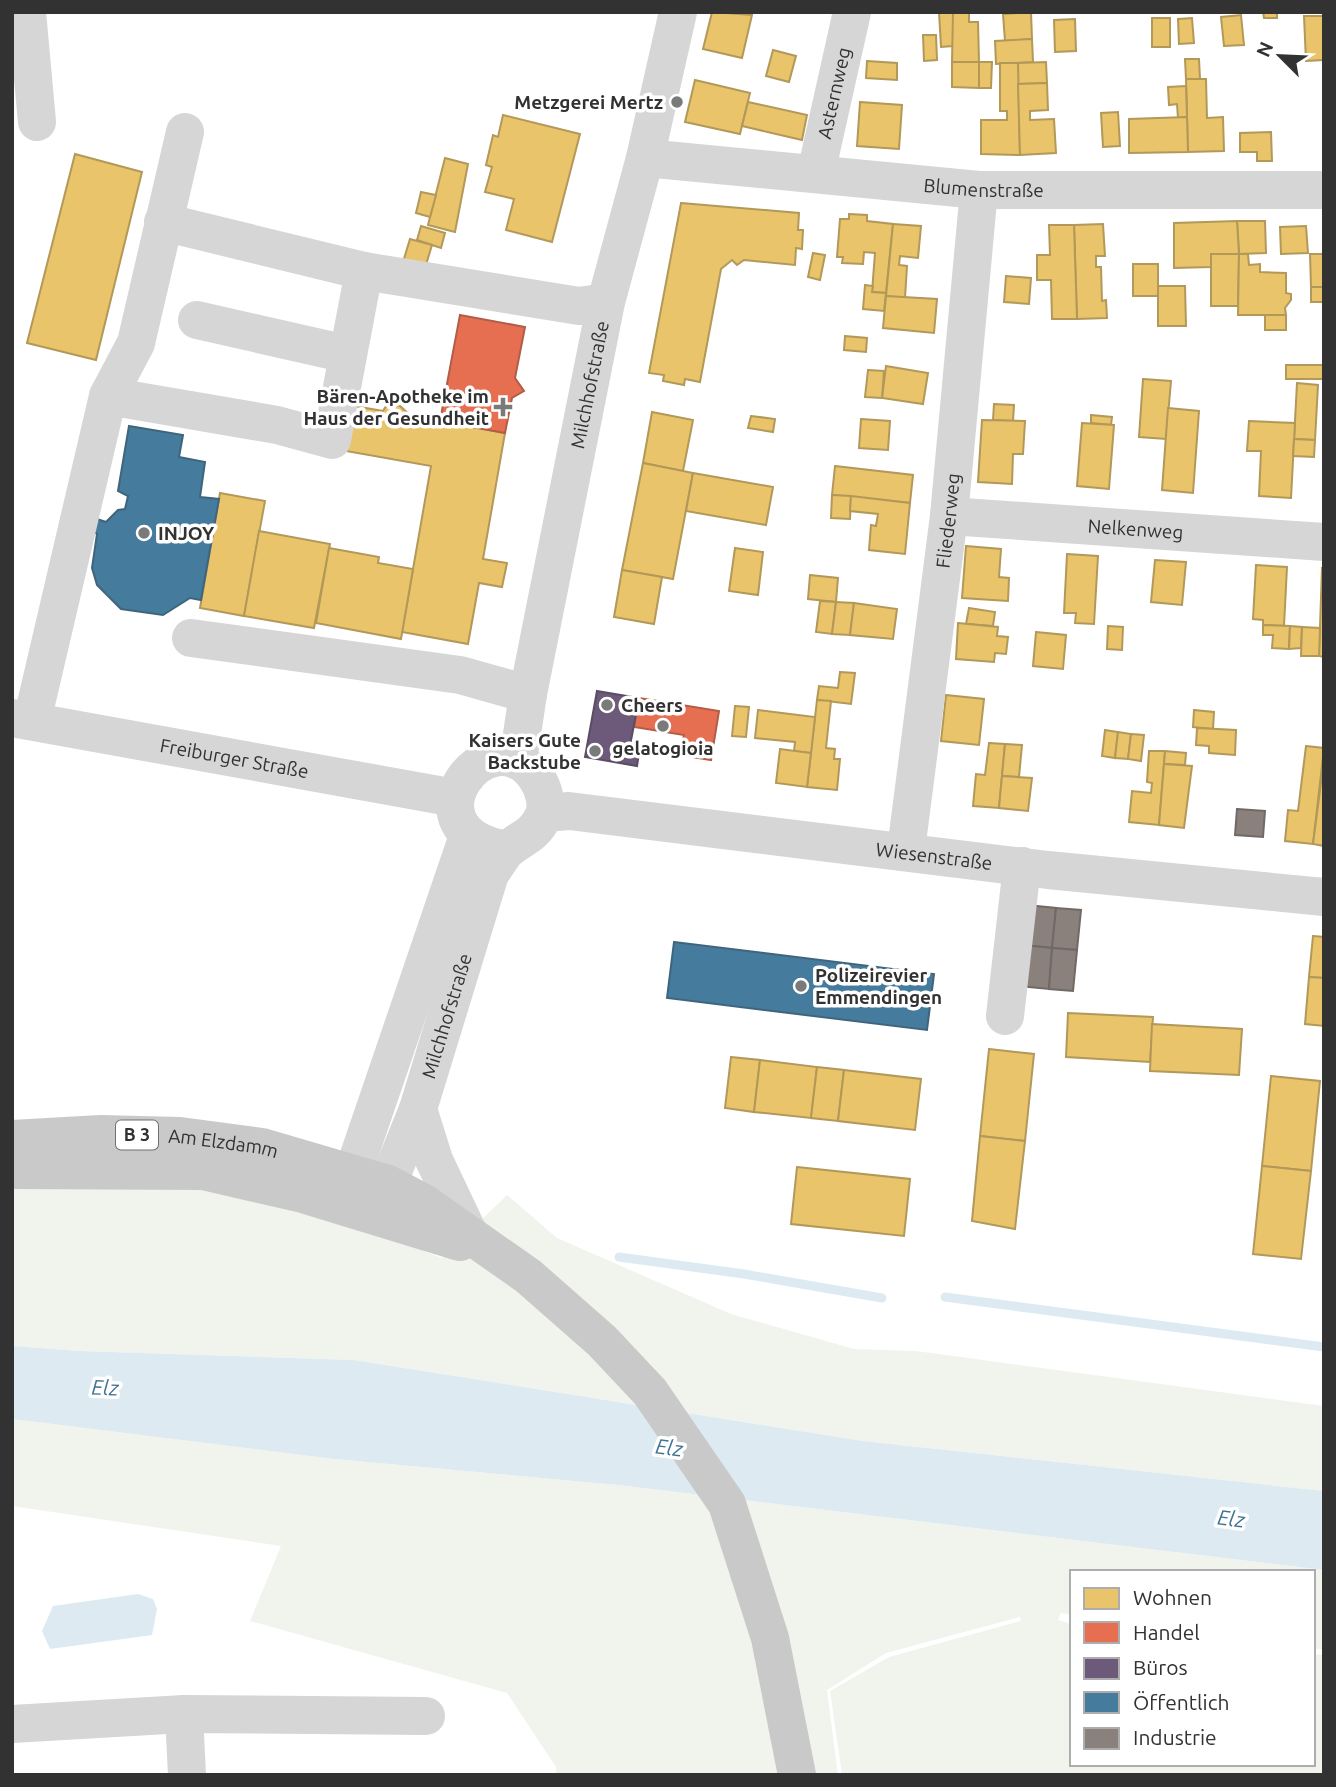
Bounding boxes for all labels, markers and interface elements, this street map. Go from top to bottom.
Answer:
north arrow [1245,21,1315,91]
text: N [1252,38,1277,60]
street label: Asternweg [813,45,855,141]
place label: Metzgerei Mertz [514,91,663,113]
marker: Metzgerei Mertz [669,94,685,110]
street label: Blumenstraße [923,174,1044,201]
street label: Milchhofstraße [566,319,613,451]
place label: Bären-Apotheke im Haus der Gesundheit [303,385,489,429]
marker: Bären-Apotheke im Haus der Gesundheit [495,399,511,415]
street label: Fliederweg [931,472,964,569]
street label: Nelkenweg [1087,515,1184,543]
place label: INJOY [158,522,215,544]
marker: INJOY [136,525,152,541]
place label: Cheers [621,694,683,716]
marker: Cheers [599,697,615,713]
marker: gelatogioia [655,718,671,734]
place label: Kaisers Gute Backstube [469,729,581,773]
street label: Freiburger Straße [158,734,310,782]
place label: gelatogioia [612,737,714,759]
marker: Kaisers Gute Backstube [587,743,603,759]
street label: Wiesenstraße [875,838,994,874]
street label: Milchhofstraße [417,951,476,1081]
place label: Polizeirevier Emmendingen [815,964,942,1008]
marker: Polizeirevier Emmendingen [793,978,809,994]
road number: B 3 [116,1120,158,1150]
street label: Am Elzdamm [168,1125,281,1162]
water label: Elz [91,1375,121,1400]
water label: Elz [654,1433,686,1461]
water label: Elz [1216,1504,1248,1532]
legend [1070,1570,1315,1766]
text: Wohnen [1133,1585,1212,1609]
text: Handel [1133,1620,1200,1644]
text: Büros [1133,1655,1188,1679]
text: Öffentlich [1133,1690,1229,1714]
text: Industrie [1133,1725,1217,1749]

